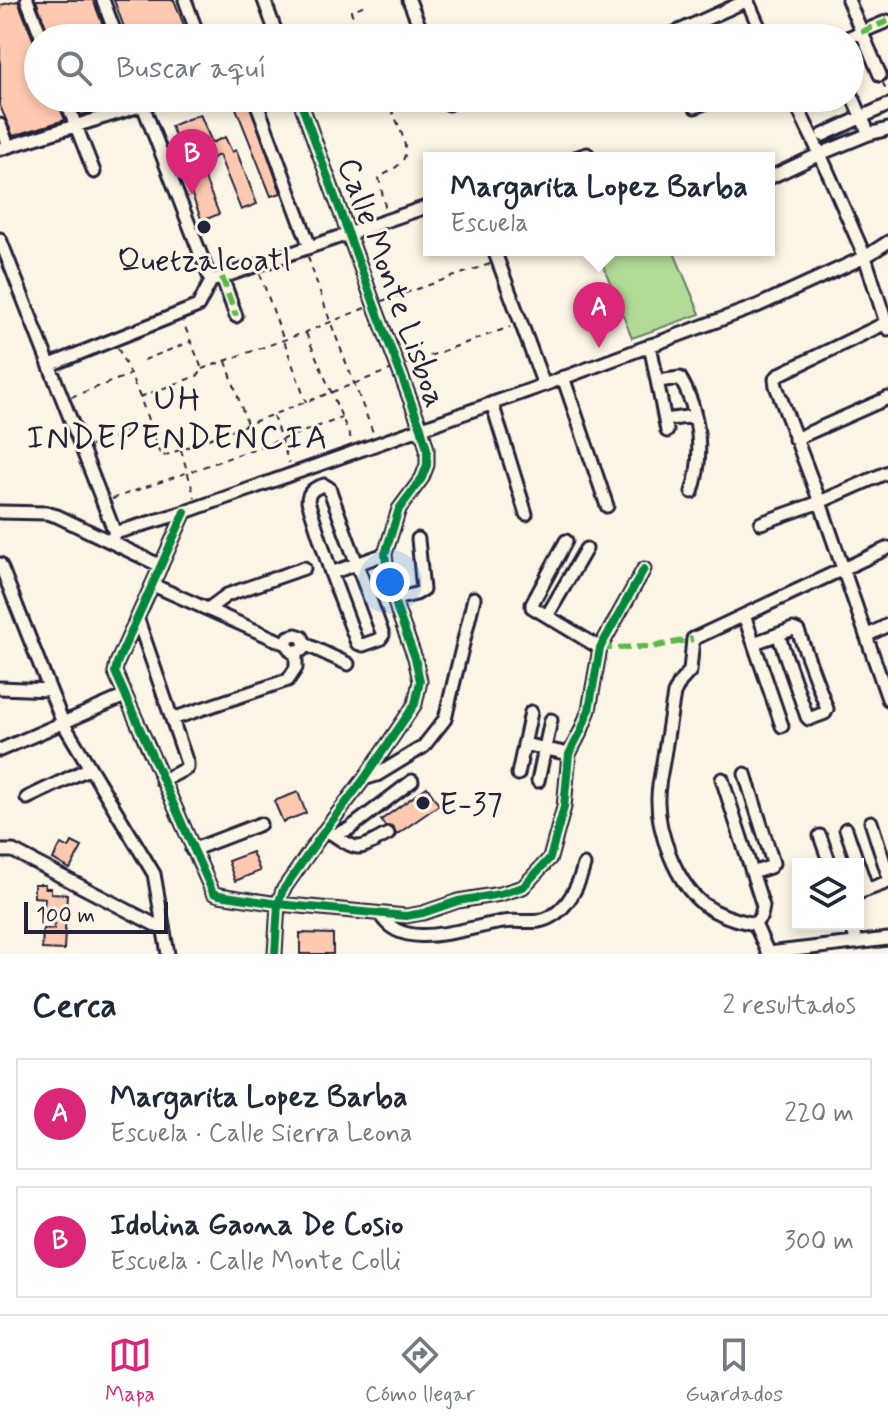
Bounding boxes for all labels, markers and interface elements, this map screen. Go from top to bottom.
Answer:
search box [24,24,864,112]
icon: search [52,46,96,90]
text: Buscar aquí [116,49,267,88]
pin: B [166,129,218,195]
street label: Calle Monte Lisboa [326,152,456,413]
popup [423,152,775,256]
text: Margarita Lopez Barba [450,168,748,207]
text: Escuela [450,207,529,241]
marker: Quetzalcoatl [195,218,213,236]
place label: Quetzalcoatl [117,240,291,282]
pin: A [573,282,625,348]
district label: UH INDEPENDENCIA [27,377,329,461]
your location [370,562,410,602]
place label: E-37 [439,784,503,826]
marker: E-37 [414,794,432,812]
map controls [792,858,864,930]
button: layers [792,858,864,930]
scale bar [24,898,168,934]
text: 100 m [36,902,95,930]
text: Cerca [32,984,117,1029]
text: 2 resultados [723,989,856,1023]
text: Margarita Lopez Barba [110,1078,408,1117]
text: A [51,1097,69,1131]
text: 220 m [784,1097,854,1131]
text: Escuela · Calle Sierra Leona [110,1117,412,1151]
text: Idolina Gaona De Cosio [110,1206,403,1245]
text: B [52,1225,68,1259]
text: 300 m [784,1225,854,1259]
text: Escuela · Calle Monte Colli [110,1245,401,1279]
tab: Mapa [105,1333,155,1409]
tab: Cómo llegar [365,1333,475,1409]
tab: Guardados [685,1333,783,1409]

